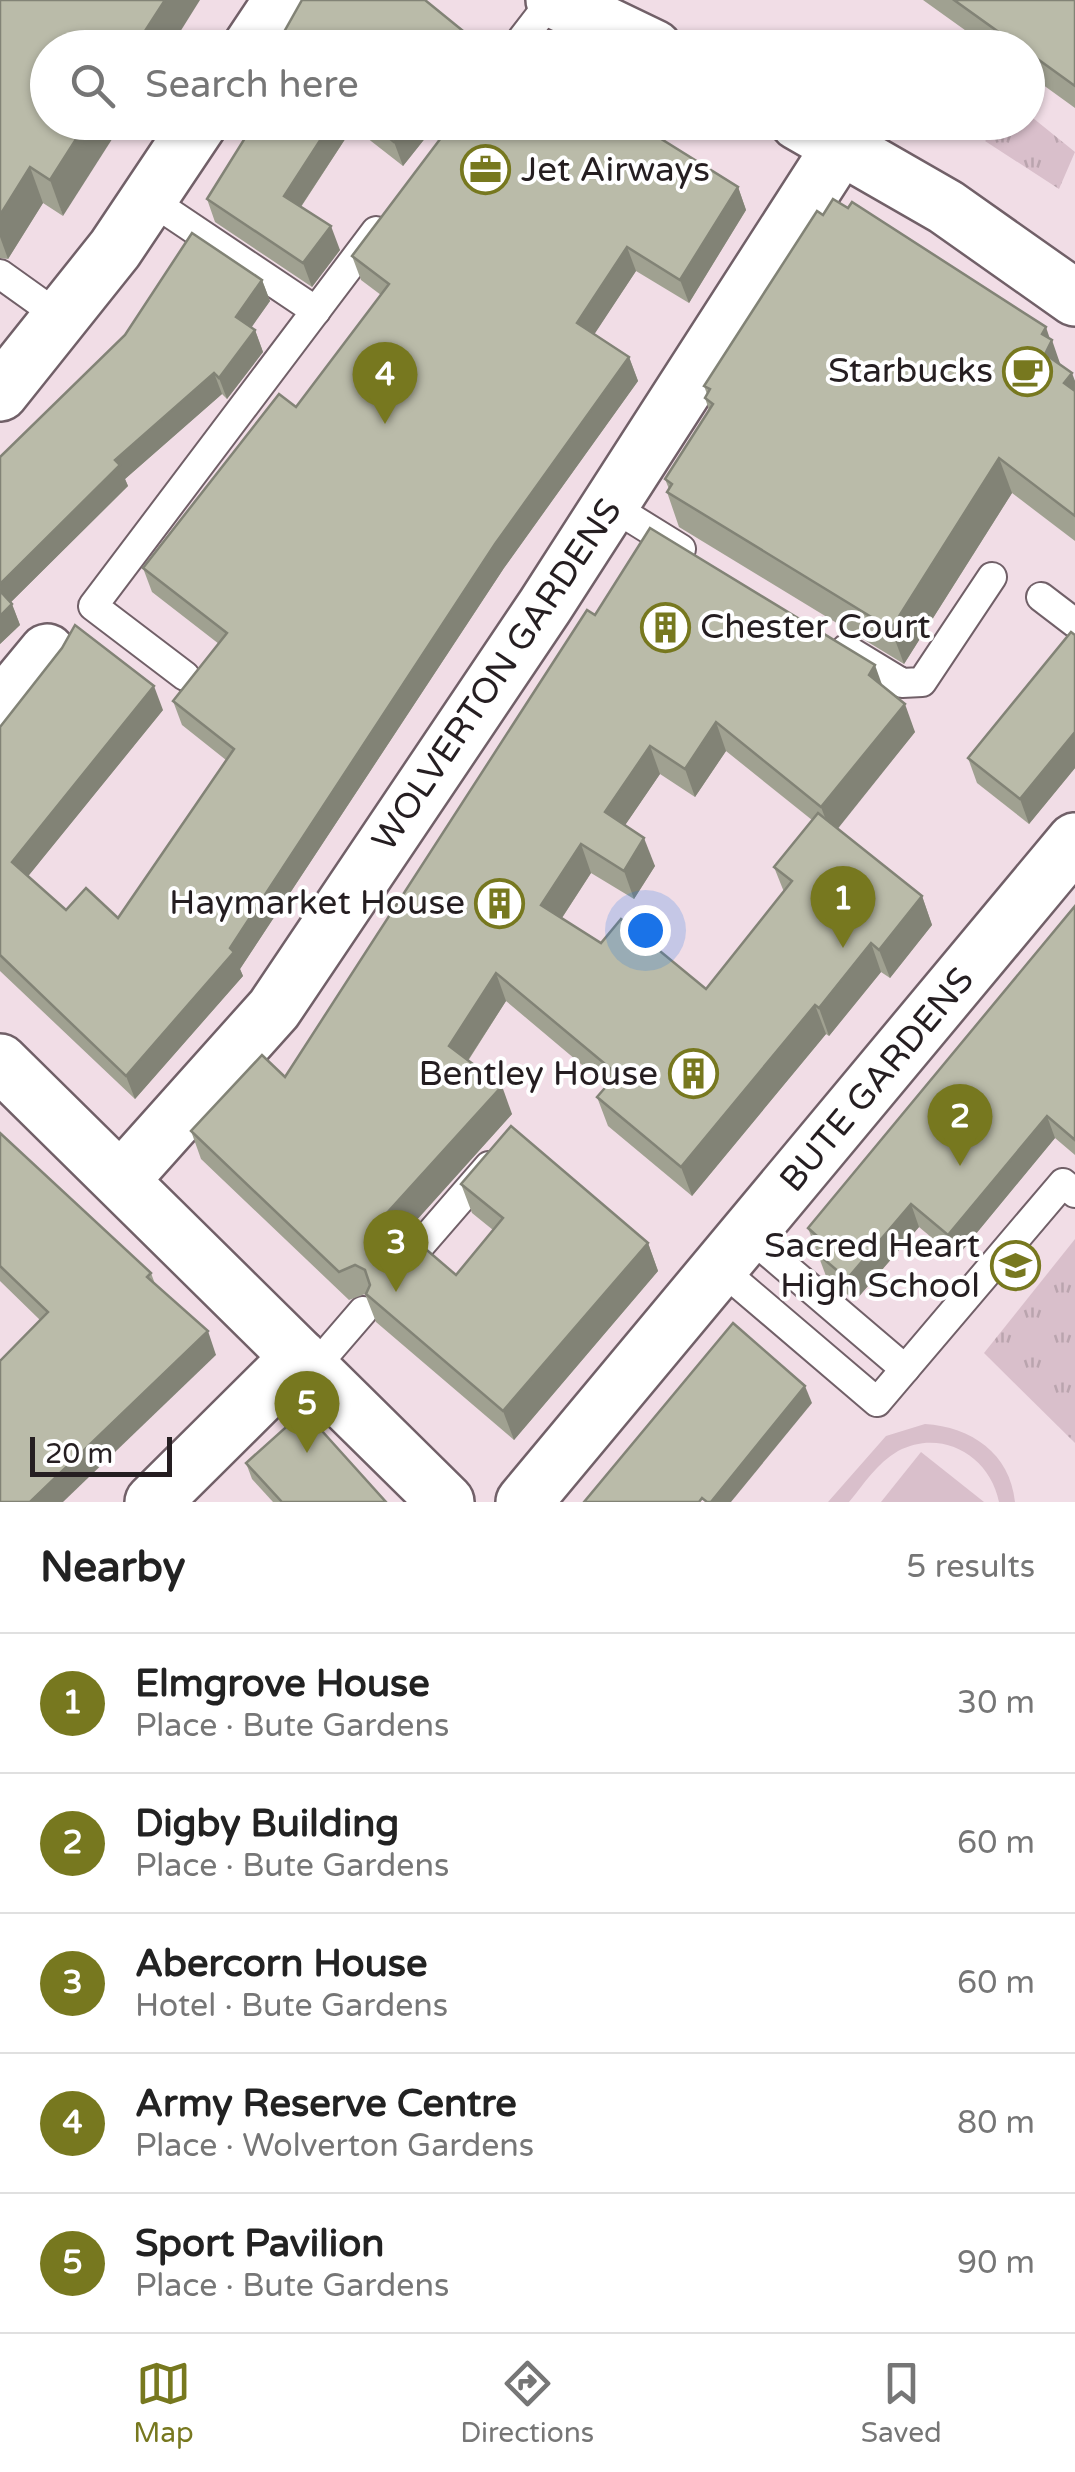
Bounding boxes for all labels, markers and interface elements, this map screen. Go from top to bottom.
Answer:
search box [30,30,1045,140]
icon: search [65,58,120,113]
text: Search here [145,62,359,108]
office icon: Jet Airways [460,144,512,196]
place label: Jet Airways [521,149,710,191]
pin: 4 [352,342,418,424]
cafe icon: Starbucks [1002,345,1054,397]
place label: Starbucks [828,350,993,392]
street label: WOLVERTON GARDENS [363,491,631,859]
building icon: Chester Court [639,601,691,653]
place label: Chester Court [700,606,931,648]
pin: 1 [810,866,876,948]
building icon: Haymarket House [474,877,526,929]
place label: Haymarket House [169,882,465,924]
your location [620,905,671,956]
street label: BUTE GARDENS [771,960,983,1200]
building icon: Bentley House [667,1048,719,1100]
place label: Bentley House [418,1053,658,1095]
pin: 2 [928,1084,992,1166]
pin: 3 [364,1210,428,1292]
place label: Sacred Heart High School [764,1225,980,1307]
school or university icon: Sacred Heart High School [989,1240,1041,1292]
pin: 5 [274,1370,340,1453]
scale bar [30,1432,172,1476]
text: 20 m [45,1437,113,1471]
text: Nearby [40,1542,185,1593]
text: 5 results [906,1548,1035,1586]
text: Elmgrove House [135,1661,430,1707]
text: 1 [62,1684,83,1722]
text: 30 m [957,1684,1035,1722]
text: Place · Bute Gardens [135,1707,449,1745]
text: Digby Building [135,1801,399,1847]
text: 2 [62,1824,83,1862]
text: 60 m [957,1824,1035,1862]
text: Place · Bute Gardens [135,1847,449,1885]
text: Abercorn House [135,1941,428,1987]
text: 3 [62,1964,83,2002]
text: 60 m [957,1964,1035,2002]
text: Hotel · Bute Gardens [135,1987,448,2025]
text: Army Reserve Centre [135,2081,517,2127]
text: 4 [62,2104,83,2142]
text: 80 m [957,2104,1035,2142]
text: Place · Wolverton Gardens [135,2127,534,2165]
text: Sport Pavilion [135,2221,384,2267]
text: 5 [62,2244,83,2282]
text: 90 m [957,2244,1035,2282]
text: Place · Bute Gardens [135,2267,449,2305]
tab: Map [133,2356,194,2450]
tab: Directions [460,2356,594,2450]
tab: Saved [861,2356,942,2450]

